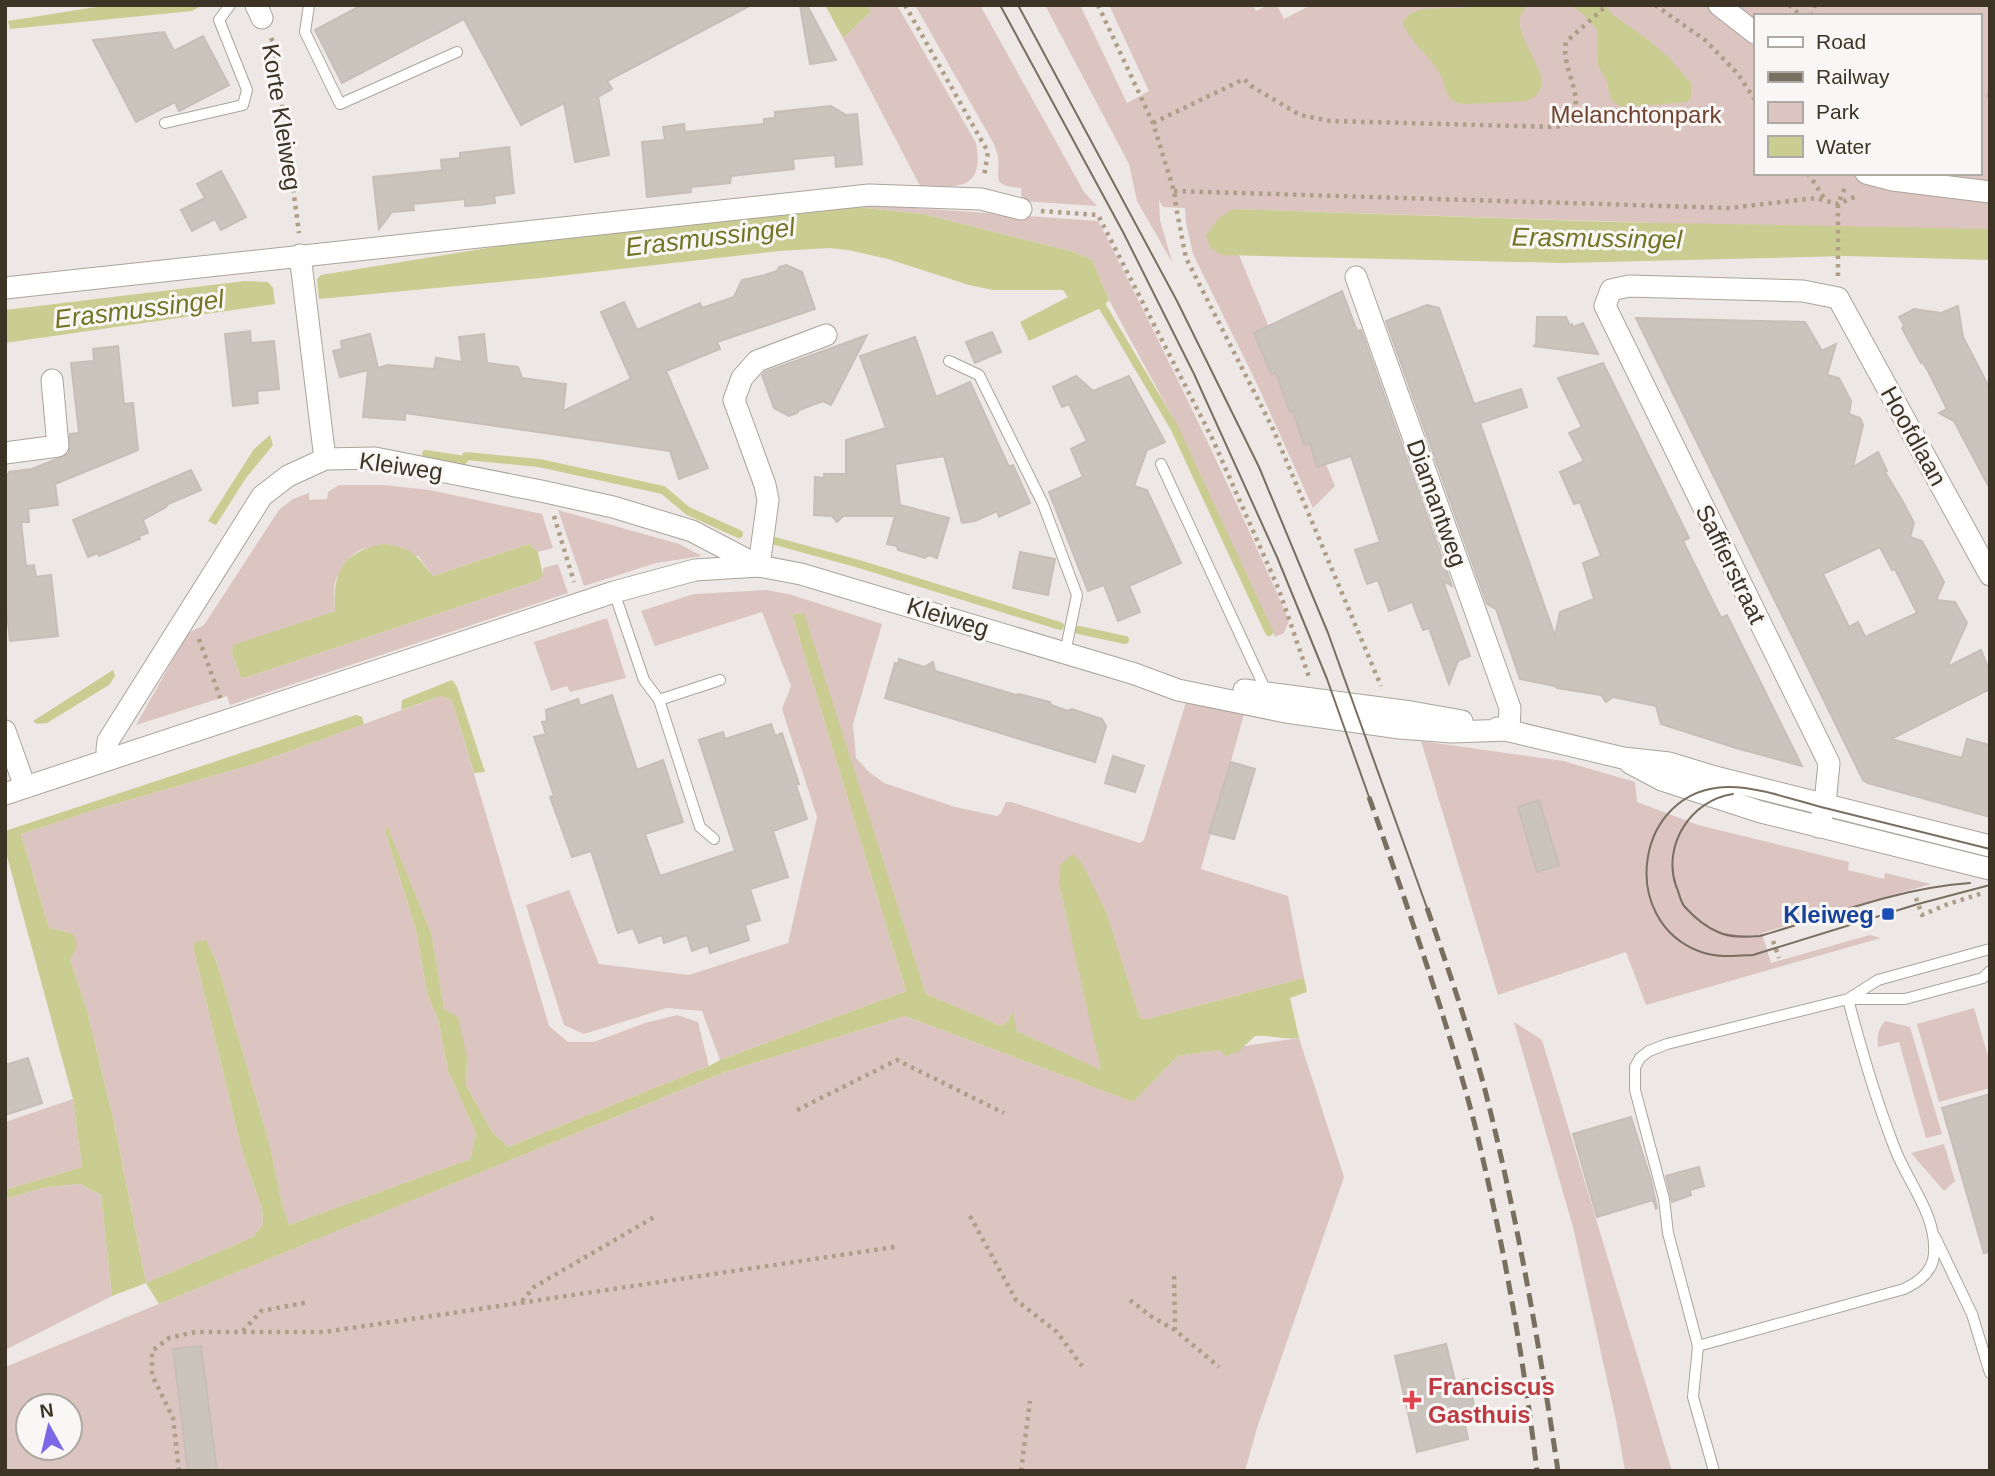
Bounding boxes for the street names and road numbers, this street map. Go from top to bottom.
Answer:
street label: Korte Kleiweg [257,42,307,192]
street label: Hoofdlaan [1876,382,1952,490]
street label: Diamantweg [1402,436,1472,570]
street label: Kleiweg [358,447,444,485]
street label: Saffierstraat [1691,500,1772,628]
street label: Kleiweg [904,592,992,642]

